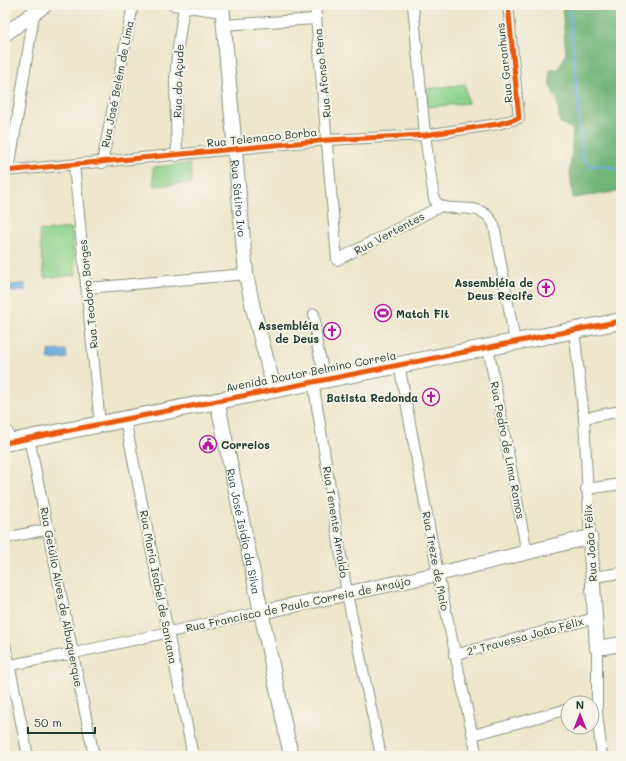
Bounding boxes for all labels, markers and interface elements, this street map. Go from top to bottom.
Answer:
street label: Rua José Belém de Lima [97,19,137,149]
street label: Rua Garanhuns [492,22,516,104]
street label: Rua Afonso Pena [310,27,334,118]
street label: Rua do Açude [169,44,187,118]
street label: Rua Telemaco Borba [206,124,318,150]
street label: Rua Sátiro Ivo [228,159,250,238]
street label: Rua Vertentes [351,208,427,258]
street label: Rua Teodoro Borges [75,239,101,349]
place label: Assembléia de Deus Recife [454,275,533,303]
church icon: Assembléia de Deus Recife [536,278,556,298]
sports icon: Match Fit [373,303,393,323]
place label: Match Fit [396,306,449,321]
place label: Assembléia de Deus [258,318,319,346]
church icon: Assembléia de Deus [322,321,342,341]
street label: Avenida Doutor Belmino Correia [224,347,398,395]
street label: Rua Pedro de Lima Ramos [487,380,529,520]
church icon: Batista Redonda [421,387,441,407]
place label: Batista Redonda [326,390,418,405]
public building icon: Correios [198,434,218,454]
place label: Correios [221,437,270,452]
street label: Rua Tenente Arnaldo [320,465,352,579]
street label: Rua José Isídio da Silva [224,467,265,596]
street label: Rua João Félix [580,503,600,582]
street label: Rua Getúlio Alves de Albuquerque [37,506,87,689]
street label: Rua Maria Isabel de Santana [137,509,181,665]
street label: Rua Treze de Maio [419,510,453,613]
street label: Rua Francisco de Paula Correia de Araújo [184,573,412,635]
street label: 2ª Travessa João Félix [465,613,585,659]
north arrow [560,695,600,735]
text: N [576,697,584,712]
scale bar [28,709,95,735]
text: 50 m [34,714,62,730]

